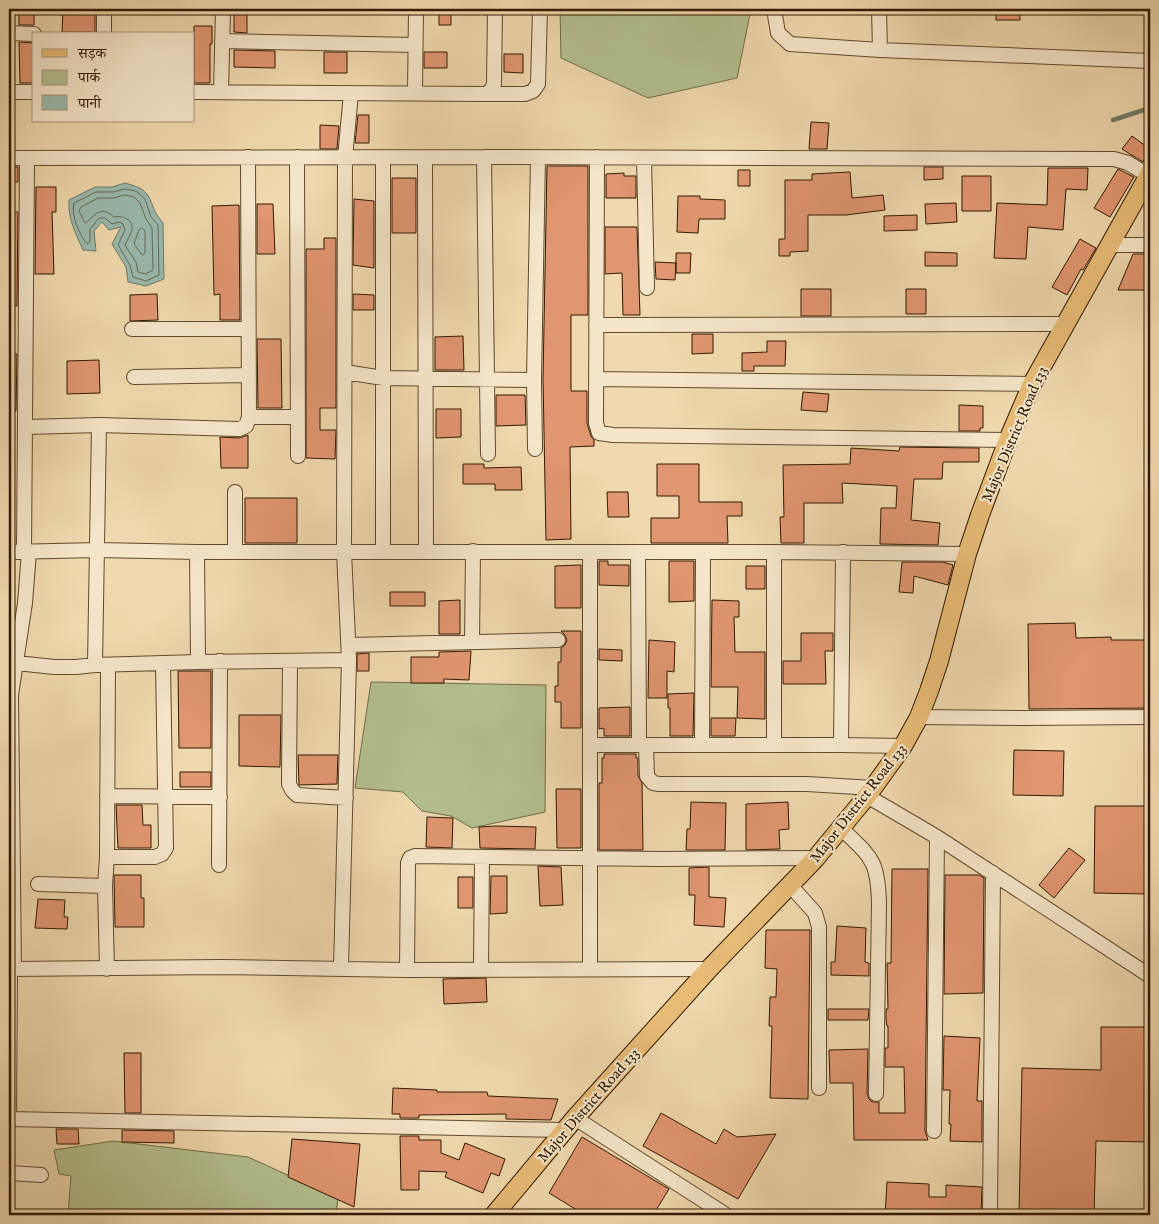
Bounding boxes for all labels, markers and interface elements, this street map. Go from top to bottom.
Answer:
legend [32,32,195,122]
text: सड़क [77,44,107,63]
text: पार्क [77,68,101,87]
text: पानी [77,94,102,113]
street label: Major District Road 133 [977,363,1052,505]
street label: Major District Road 133 [806,740,911,867]
street label: Major District Road 133 [533,1044,643,1167]

